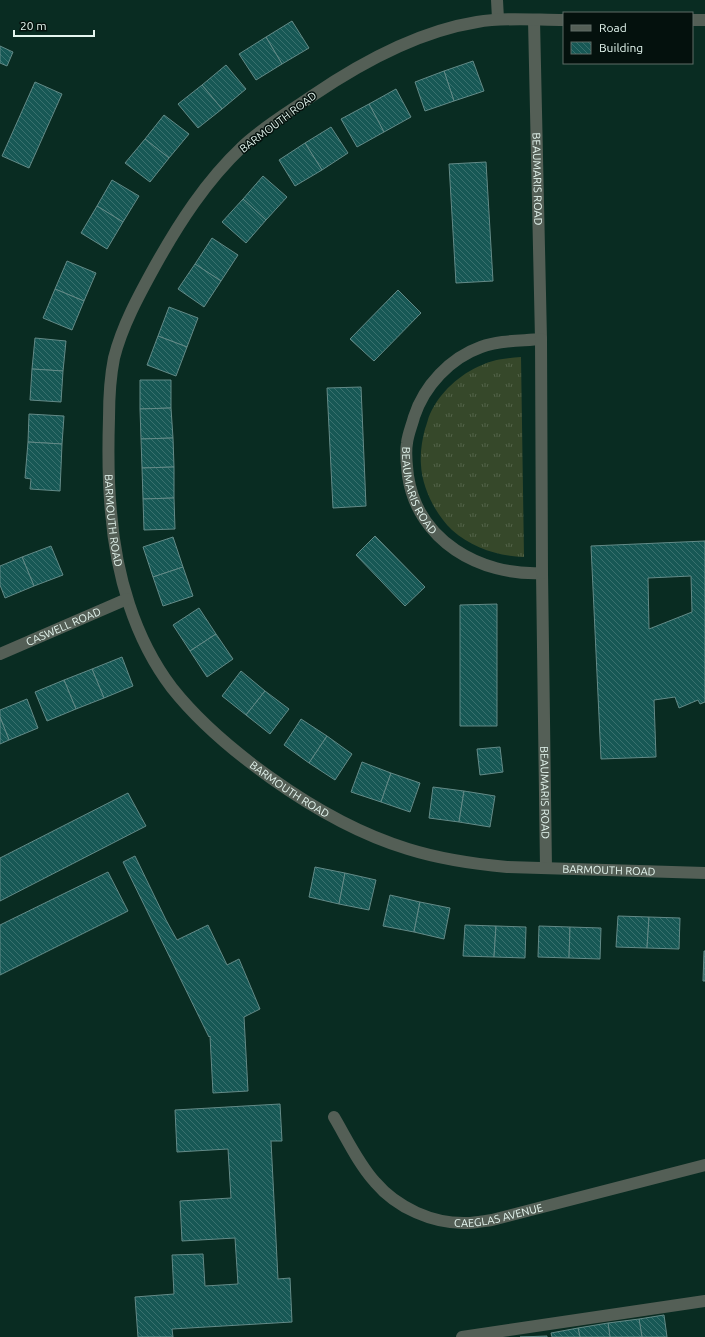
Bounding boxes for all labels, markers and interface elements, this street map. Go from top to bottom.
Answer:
scale bar [14,12,94,38]
legend [563,12,693,64]
text: 20 m [20,19,47,32]
text: Road [599,21,627,34]
text: Building [599,41,643,54]
street label: BARMOUTH ROAD [237,89,319,155]
street label: BEAUMARIS ROAD [530,132,545,226]
street label: BEAUMARIS ROAD [400,446,440,537]
street label: BARMOUTH ROAD [103,474,125,568]
street label: CASWELL ROAD [24,605,103,648]
street label: BEAUMARIS ROAD [538,746,552,839]
street label: BARMOUTH ROAD [247,759,332,820]
street label: BARMOUTH ROAD [562,863,656,878]
street label: CAEGLAS AVENUE [454,1201,544,1229]

